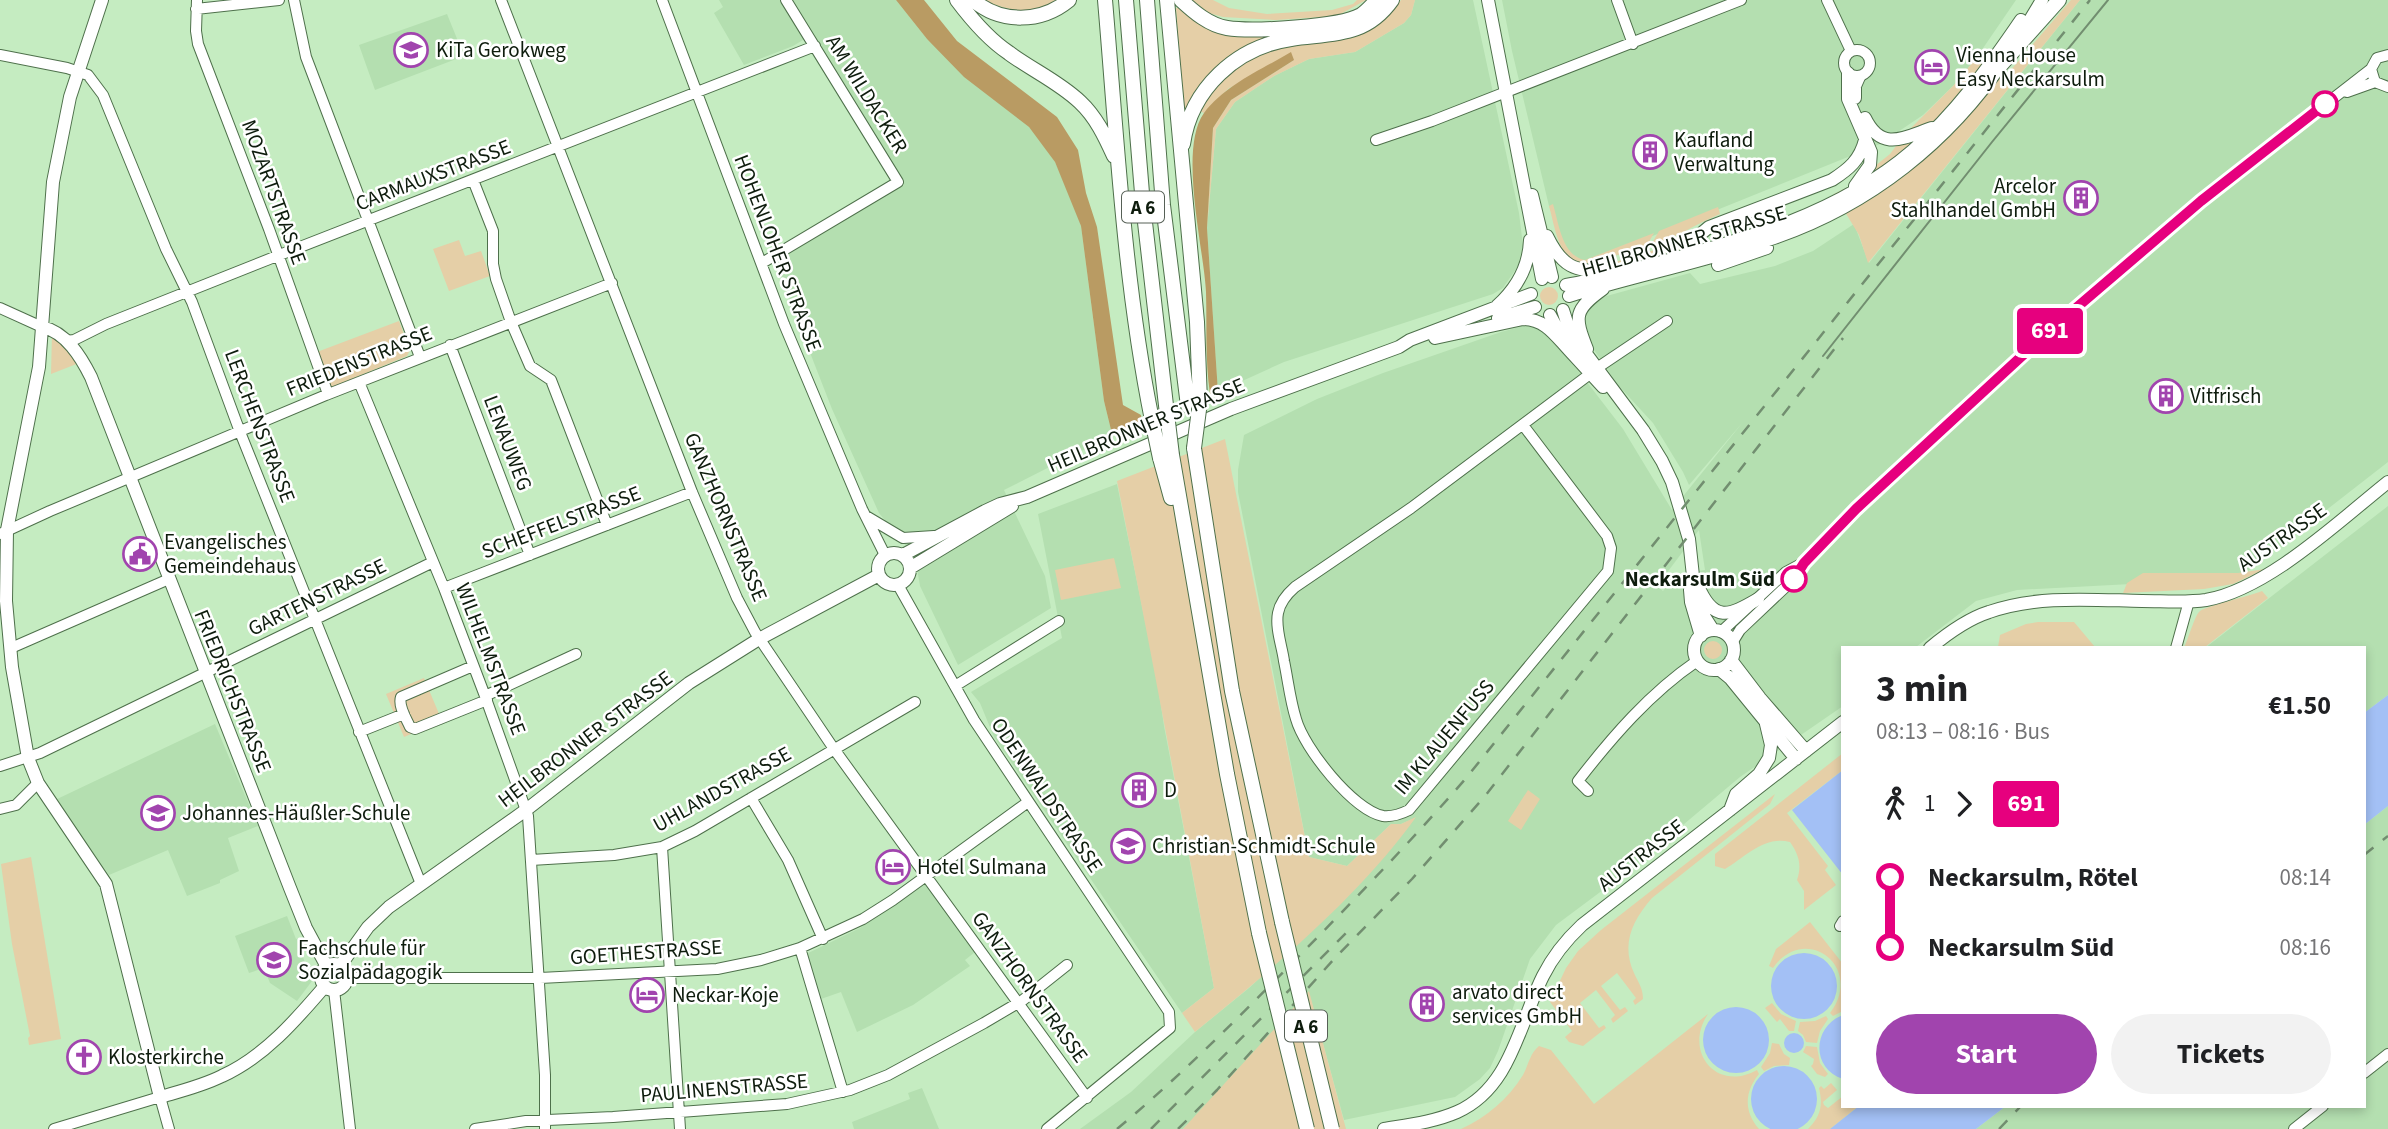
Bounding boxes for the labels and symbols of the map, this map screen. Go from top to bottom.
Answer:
street label: AM WILDACKER [819,29,915,159]
school or university icon: KiTa Gerokweg [392,31,430,69]
place label: KiTa Gerokweg [436,35,566,65]
place label: Vienna House Easy Neckarsulm [1956,40,2105,94]
hotel icon: Vienna House Easy Neckarsulm [1913,48,1951,86]
unlabelled marker [2312,91,2338,117]
street label: MOZARTSTRASSE [234,115,314,269]
place label: Kaufland Verwaltung [1674,125,1774,179]
street label: CARMAUXSTRASSE [351,132,515,218]
building icon: Kaufland Verwaltung [1631,133,1669,171]
street label: HOHENLOHER STRASSE [727,150,829,356]
place label: Arcelor Stahlhandel GmbH [1890,171,2057,225]
building icon: Arcelor Stahlhandel GmbH [2062,179,2100,217]
road number: A 6 [1122,192,1164,223]
street label: HEILBRONNER STRASSE [1578,197,1790,285]
line badge: 691 [2010,308,2090,354]
street label: FRIEDENSTRASSE [282,318,436,404]
street label: LERCHENSTRASSE [217,345,303,507]
street label: HEILBRONNER STRASSE [1043,370,1249,480]
building icon: Vitfrisch [2147,377,2185,415]
place label: Vitfrisch [2190,381,2261,411]
street label: LENAUWEG [476,391,540,495]
street label: GANZHORNSTRASSE [677,428,775,606]
street label: SCHEFFELSTRASSE [477,478,645,566]
street label: AUSTRASSE [2231,495,2333,579]
place label: Evangelisches Gemeindehaus [164,527,296,581]
public building icon: Evangelisches Gemeindehaus [121,535,159,573]
street label: GARTENSTRASSE [243,551,391,643]
place label: Neckarsulm Süd [1625,564,1775,594]
marker: Neckarsulm Süd [1781,566,1807,592]
street label: WILHELMSTRASSE [448,578,534,740]
street label: FRIEDRICHSTRASSE [187,605,279,777]
street label: HEILBRONNER STRASSE [491,663,679,815]
street label: IM KLAUENFUSS [1387,673,1501,801]
street label: ODENWALDSTRASSE [984,712,1110,878]
street label: UHLANDSTRASSE [647,739,797,839]
building icon: D [1120,771,1158,809]
place label: D [1164,775,1177,805]
school or university icon: Johannes-Häußler-Schule [139,794,177,832]
place label: Johannes-Häußler-Schule [182,798,410,828]
street label: AUSTRASSE [1591,811,1691,899]
school or university icon: Christian-Schmidt-Schule [1109,827,1147,865]
place label: Christian-Schmidt-Schule [1152,831,1375,861]
hotel icon: Hotel Sulmana [874,848,912,886]
place label: Hotel Sulmana [917,852,1047,882]
street label: GANZHORNSTRASSE [965,905,1095,1069]
street label: GOETHESTRASSE [569,932,723,972]
place label: Fachschule für Sozialpädagogik [298,933,443,987]
school or university icon: Fachschule für Sozialpädagogik [255,941,293,979]
hotel icon: Neckar-Koje [628,976,666,1014]
place label: arvato direct services GmbH [1452,977,1582,1031]
place label: Neckar-Koje [672,980,779,1010]
building icon: arvato direct services GmbH [1408,985,1446,1023]
road number: A 6 [1285,1010,1327,1042]
church icon: Klosterkirche [65,1038,103,1076]
place label: Klosterkirche [108,1042,224,1072]
street label: PAULINENSTRASSE [639,1066,809,1110]

